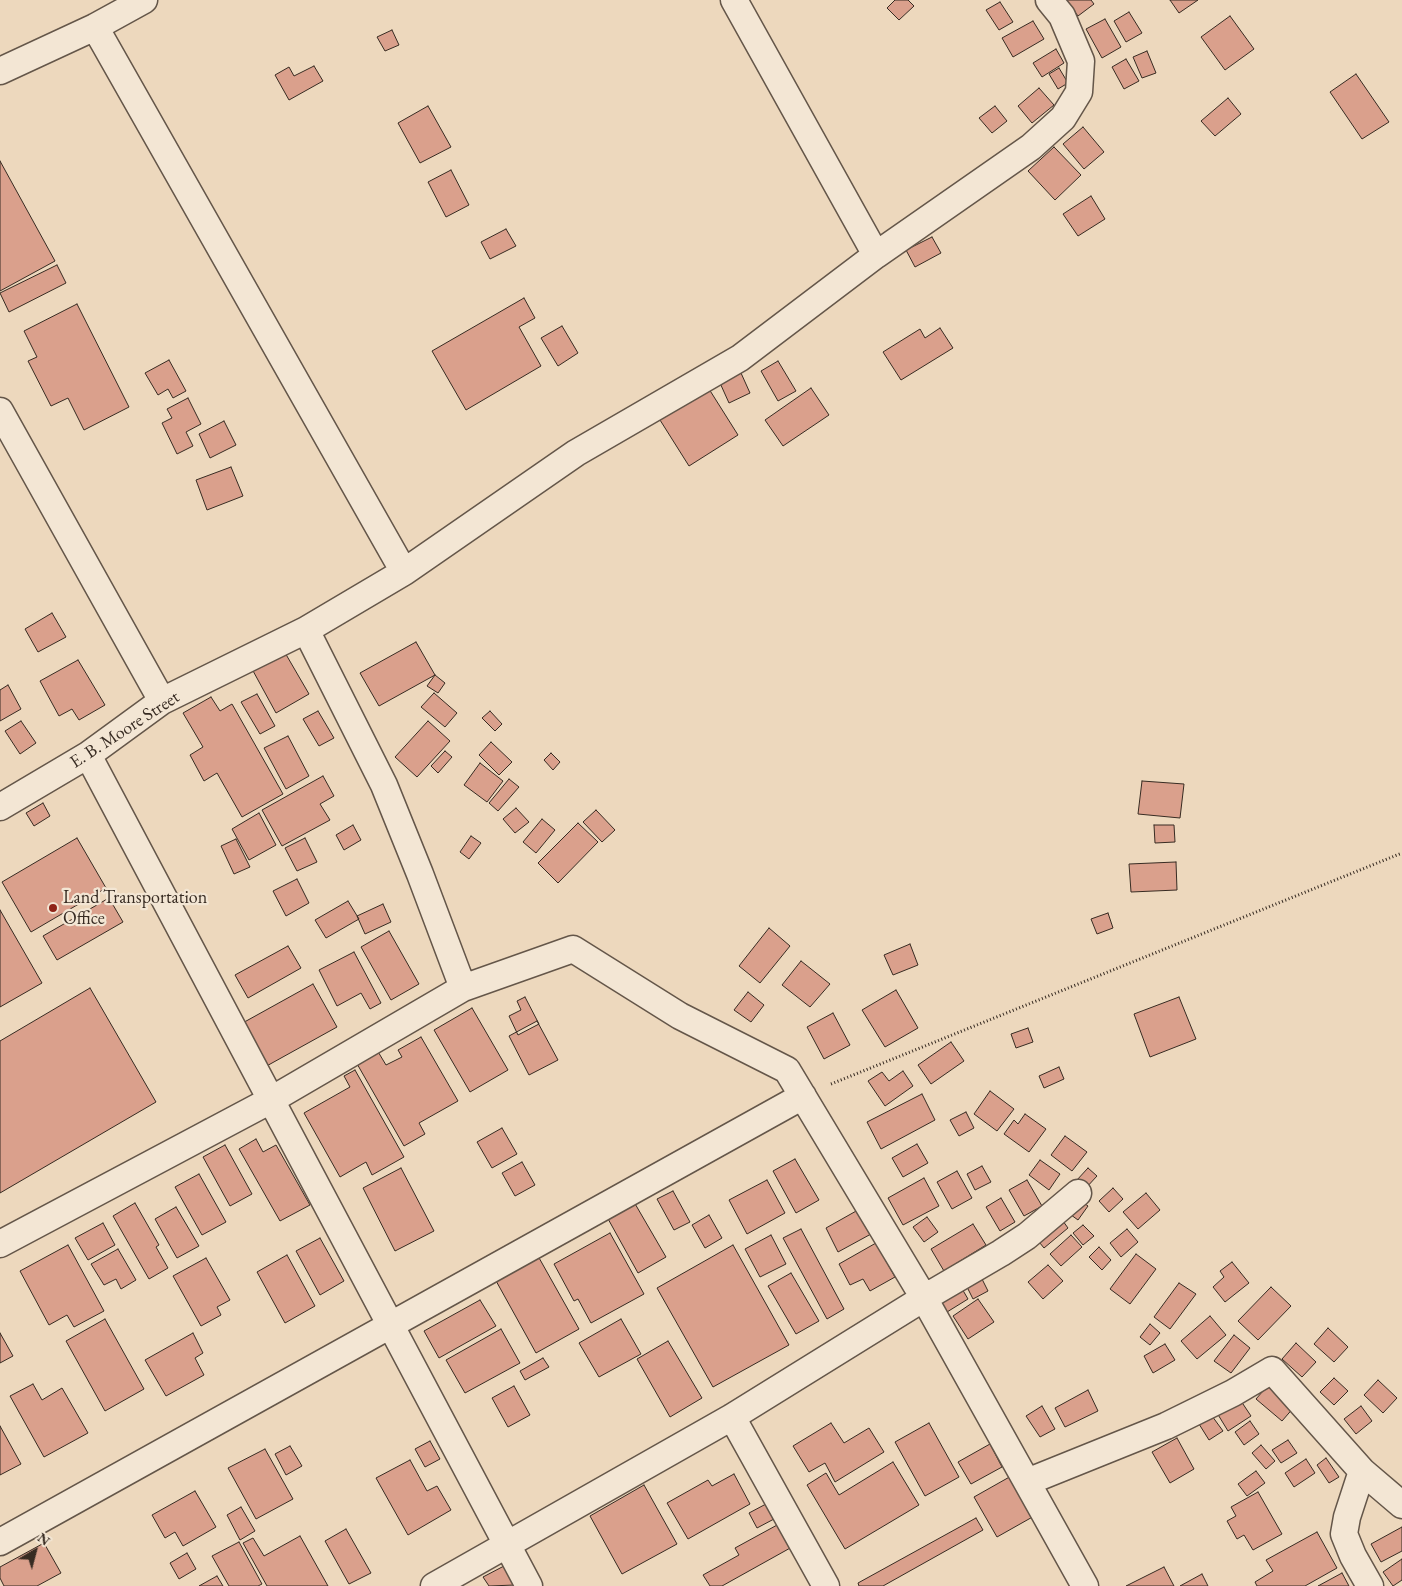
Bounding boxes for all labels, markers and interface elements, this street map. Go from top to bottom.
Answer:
street label: E. B. Moore Street [66,687,184,773]
place label: Land Transportation Office [63,887,207,930]
marker: Land Transportation Office [47,902,59,914]
north arrow [10,1526,60,1576]
text: N [34,1528,54,1550]

